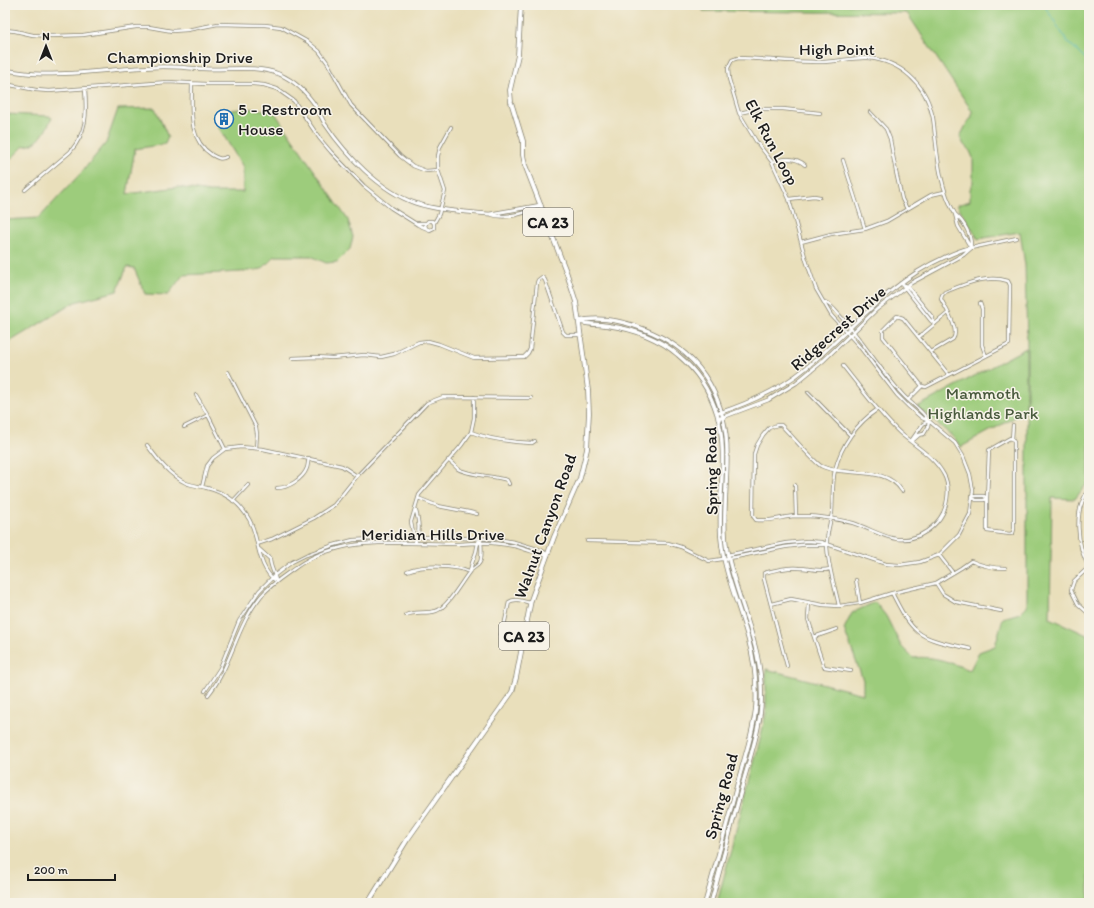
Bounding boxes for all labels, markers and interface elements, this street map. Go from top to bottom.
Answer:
north arrow [26,26,66,66]
text: N [42,30,50,43]
street label: High Point [799,39,875,59]
street label: Championship Drive [107,47,253,67]
street label: Elk Run Loop [741,96,803,188]
place label: 5 - Restroom House [238,99,332,139]
building icon: 5 - Restroom House [213,108,235,130]
road number: CA 23 [523,208,573,236]
street label: Ridgecrest Drive [786,281,890,375]
park label: Mammoth Highlands Park [928,383,1039,423]
street label: Spring Road [700,427,722,515]
street label: Walnut Canyon Road [509,450,581,601]
street label: Meridian Hills Drive [361,524,505,544]
road number: CA 23 [499,622,549,650]
street label: Spring Road [700,751,742,841]
scale bar [28,856,115,882]
text: 200 m [34,863,68,877]

